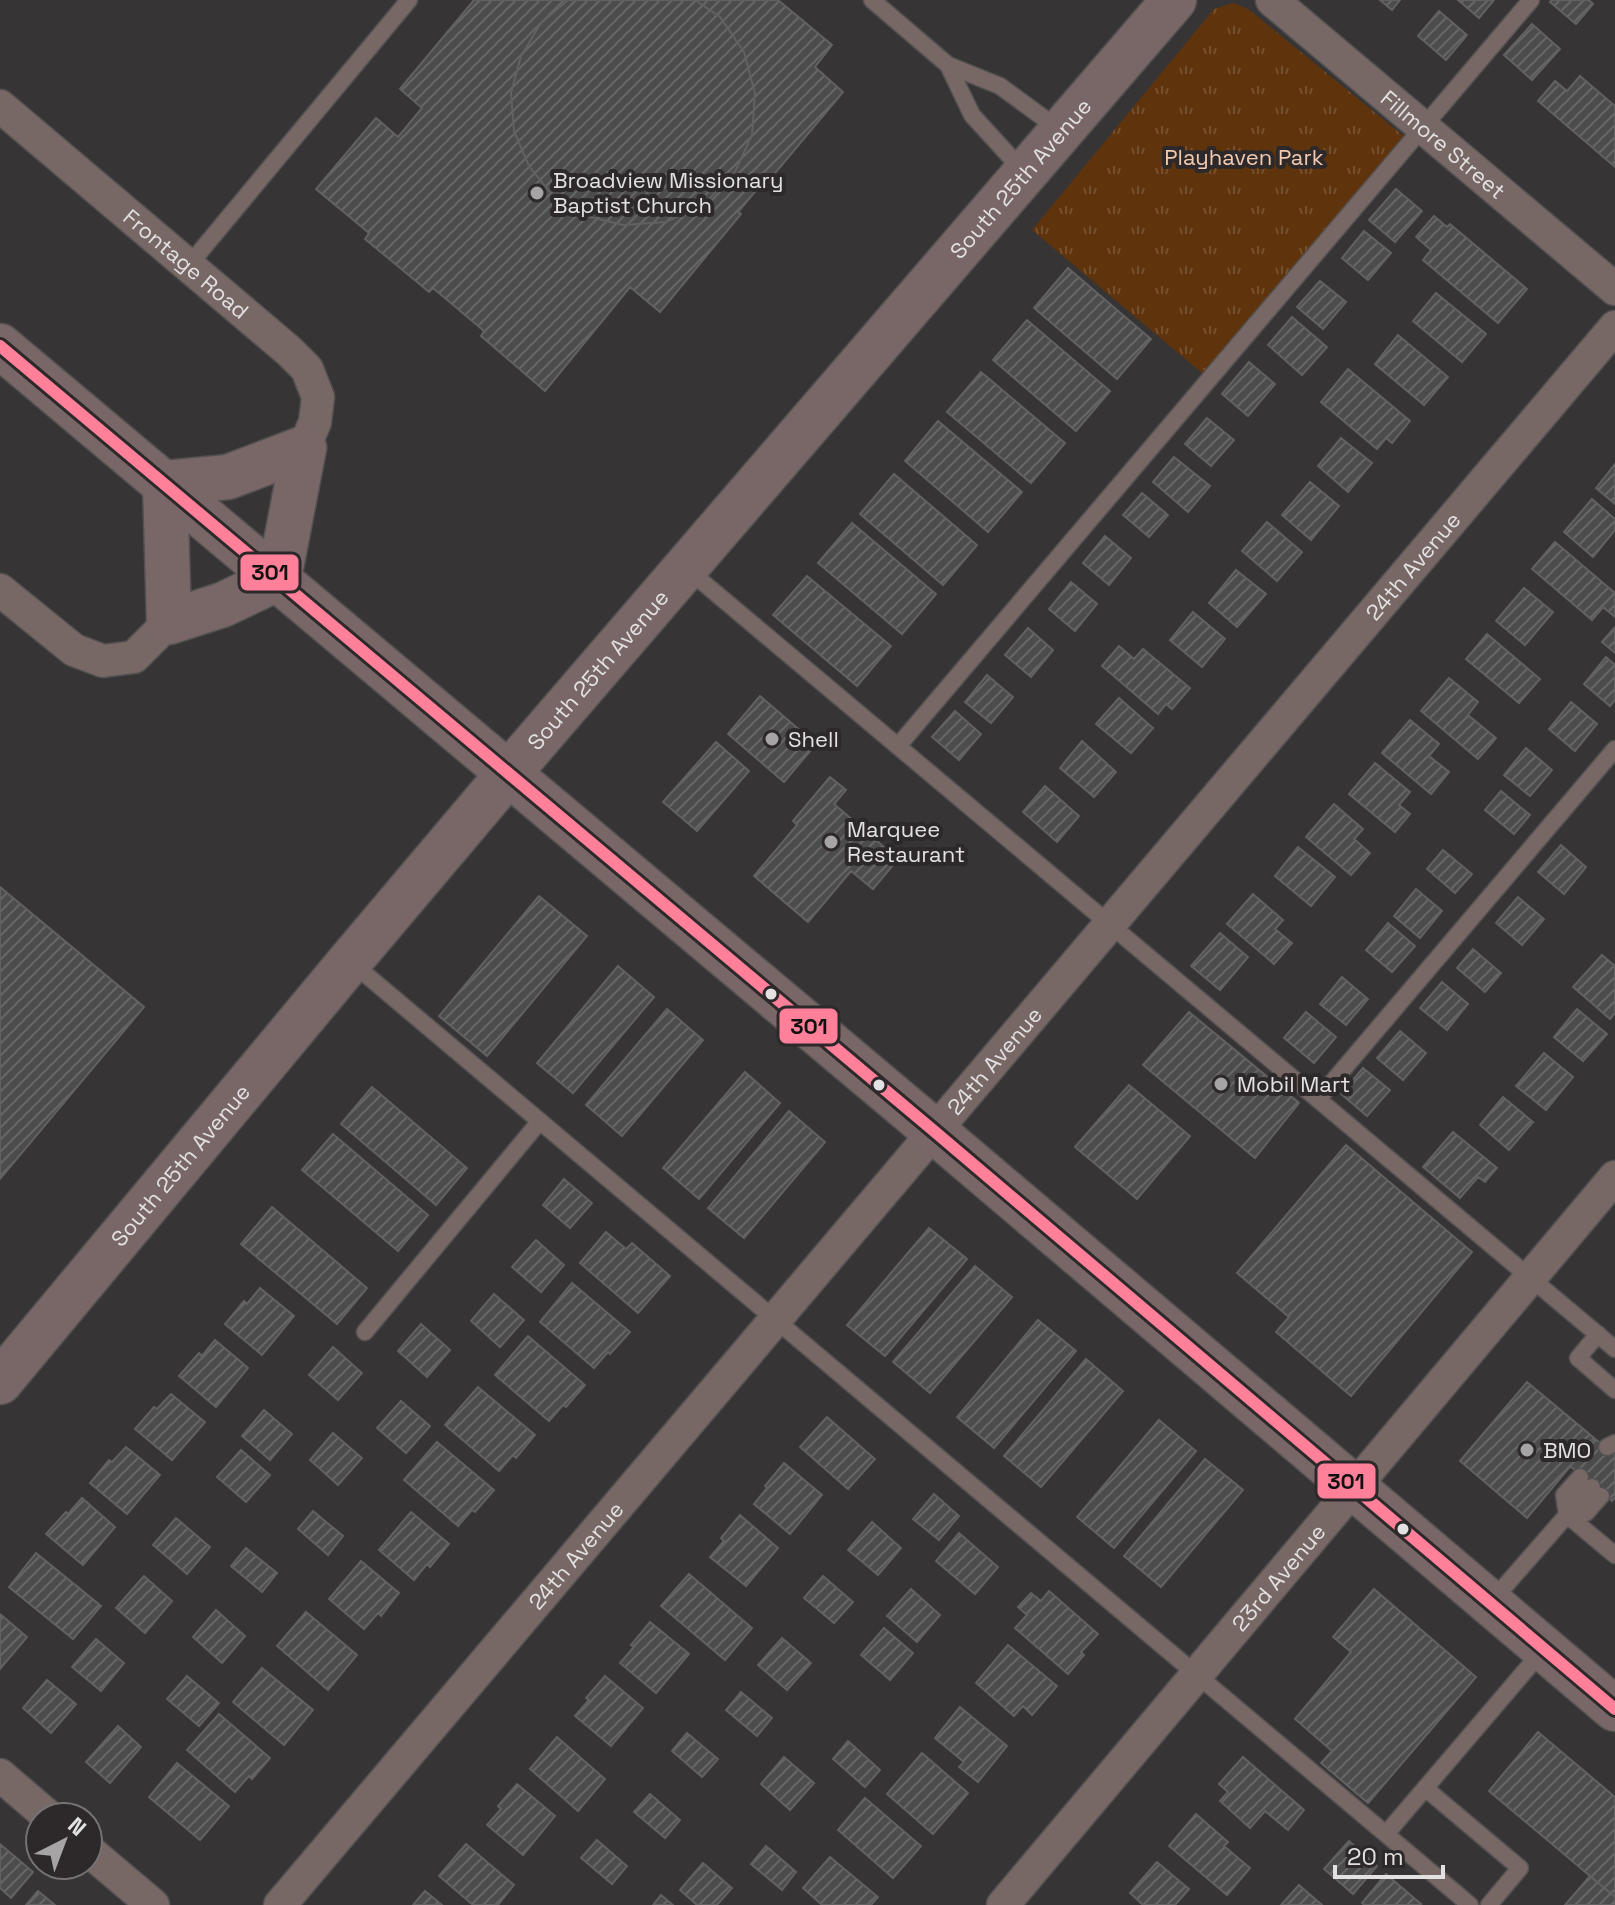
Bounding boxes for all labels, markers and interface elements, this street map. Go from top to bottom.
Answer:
street label: Fillmore Street [1375,84,1511,205]
street label: South 25th Avenue [944,92,1097,265]
park label: Playhaven Park [1164,143,1324,171]
place label: Broadview Missionary Baptist Church [553,166,783,219]
marker: Broadview Missionary Baptist Church [528,184,546,202]
street label: Frontage Road [118,203,255,325]
street label: 24th Avenue [1359,506,1467,626]
line badge: 301 [239,553,300,592]
text: 301 [251,558,289,586]
street label: South 25th Avenue [521,584,675,756]
place label: Shell [788,725,839,753]
marker: Shell [763,730,781,748]
place label: Marquee Restaurant [847,815,965,868]
marker: Marquee Restaurant [822,833,840,851]
unlabelled marker [763,986,779,1002]
street label: 24th Avenue [941,1001,1048,1120]
line badge: 301 [778,1007,839,1045]
text: 301 [790,1012,828,1040]
place label: Mobil Mart [1237,1070,1350,1098]
marker: Mobil Mart [1212,1075,1230,1093]
unlabelled marker [871,1077,887,1093]
street label: South 25th Avenue [105,1078,256,1252]
place label: BMO [1543,1436,1591,1464]
marker: BMO [1518,1441,1536,1459]
line badge: 301 [1316,1462,1377,1500]
text: 301 [1327,1467,1365,1495]
street label: 24th Avenue [522,1495,629,1615]
street label: 23rd Avenue [1225,1518,1331,1637]
unlabelled marker [1395,1521,1411,1537]
north arrow [24,1801,104,1881]
text: N [63,1811,92,1841]
scale bar [1335,1829,1443,1879]
text: 20 m [1347,1841,1404,1872]

